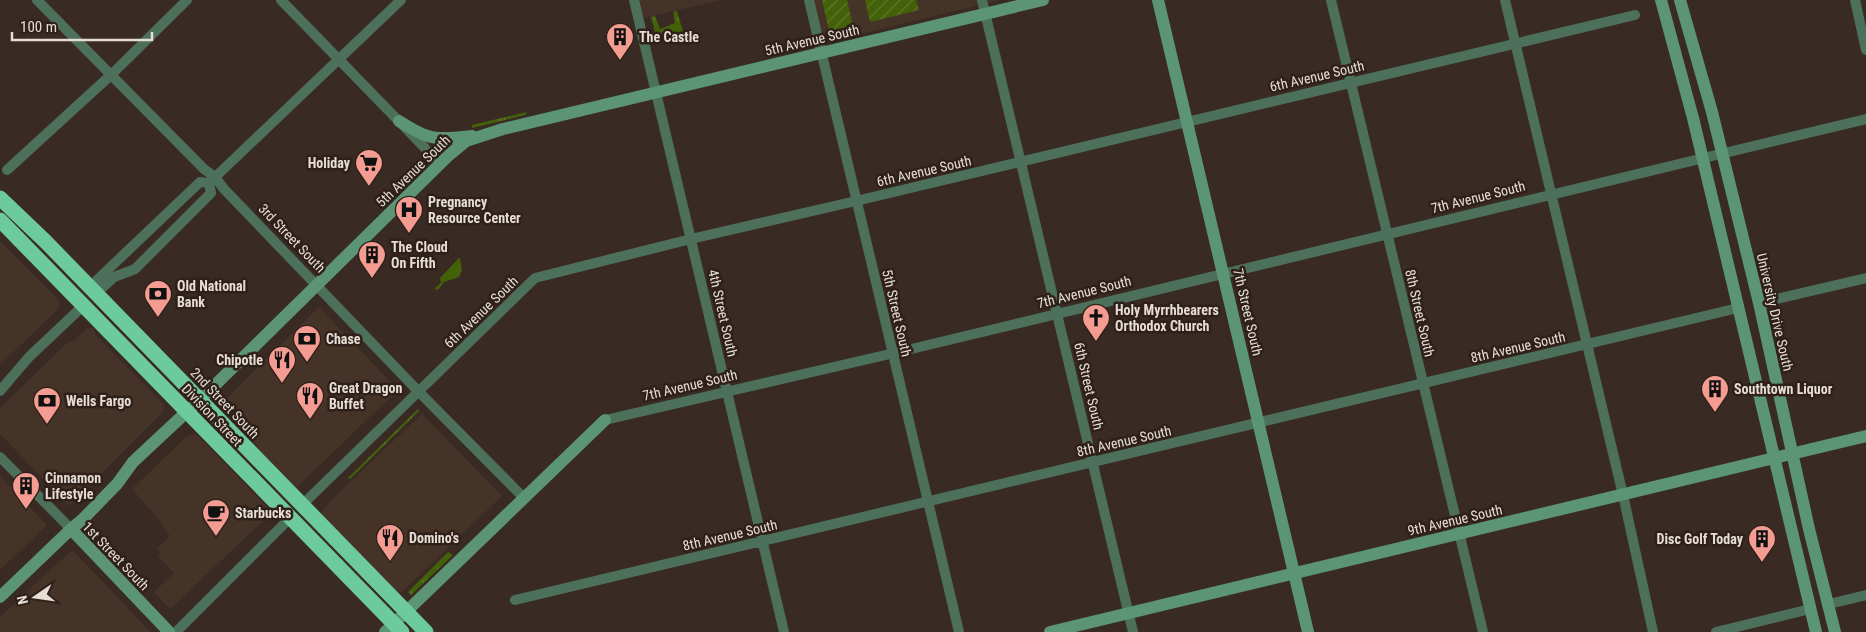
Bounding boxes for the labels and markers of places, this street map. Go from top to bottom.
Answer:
building icon: The Castle [605,22,635,61]
place label: The Castle [639,29,699,45]
supermarket icon: Holiday [354,148,384,187]
place label: Holiday [308,155,351,171]
place label: Pregnancy Resource Center [428,194,521,226]
hospital icon: Pregnancy Resource Center [394,195,424,234]
place label: The Cloud On Fifth [391,239,448,271]
building icon: The Cloud On Fifth [357,240,387,279]
place label: Old National Bank [177,278,246,310]
bank icon: Old National Bank [143,279,173,318]
place label: Holy Myrrhbearers Orthodox Church [1115,302,1219,334]
church icon: Holy Myrrhbearers Orthodox Church [1081,303,1111,342]
bank icon: Chase [292,324,322,363]
place label: Chase [326,331,361,347]
restaurant icon: Chipotle [267,345,297,384]
place label: Chipotle [216,352,263,368]
building icon: Southtown Liquor [1700,374,1730,413]
place label: Great Dragon Buffet [329,380,402,412]
restaurant icon: Great Dragon Buffet [295,381,325,420]
place label: Southtown Liquor [1734,381,1833,397]
bank icon: Wells Fargo [32,386,62,425]
place label: Wells Fargo [66,393,131,409]
place label: Cinnamon Lifestyle [45,470,101,502]
building icon: Cinnamon Lifestyle [11,471,41,510]
cafe icon: Starbucks [201,498,231,537]
place label: Starbucks [235,505,291,521]
restaurant icon: Domino's [375,523,405,562]
building icon: Disc Golf Today [1747,524,1777,563]
place label: Domino's [409,530,459,546]
place label: Disc Golf Today [1657,531,1744,547]

